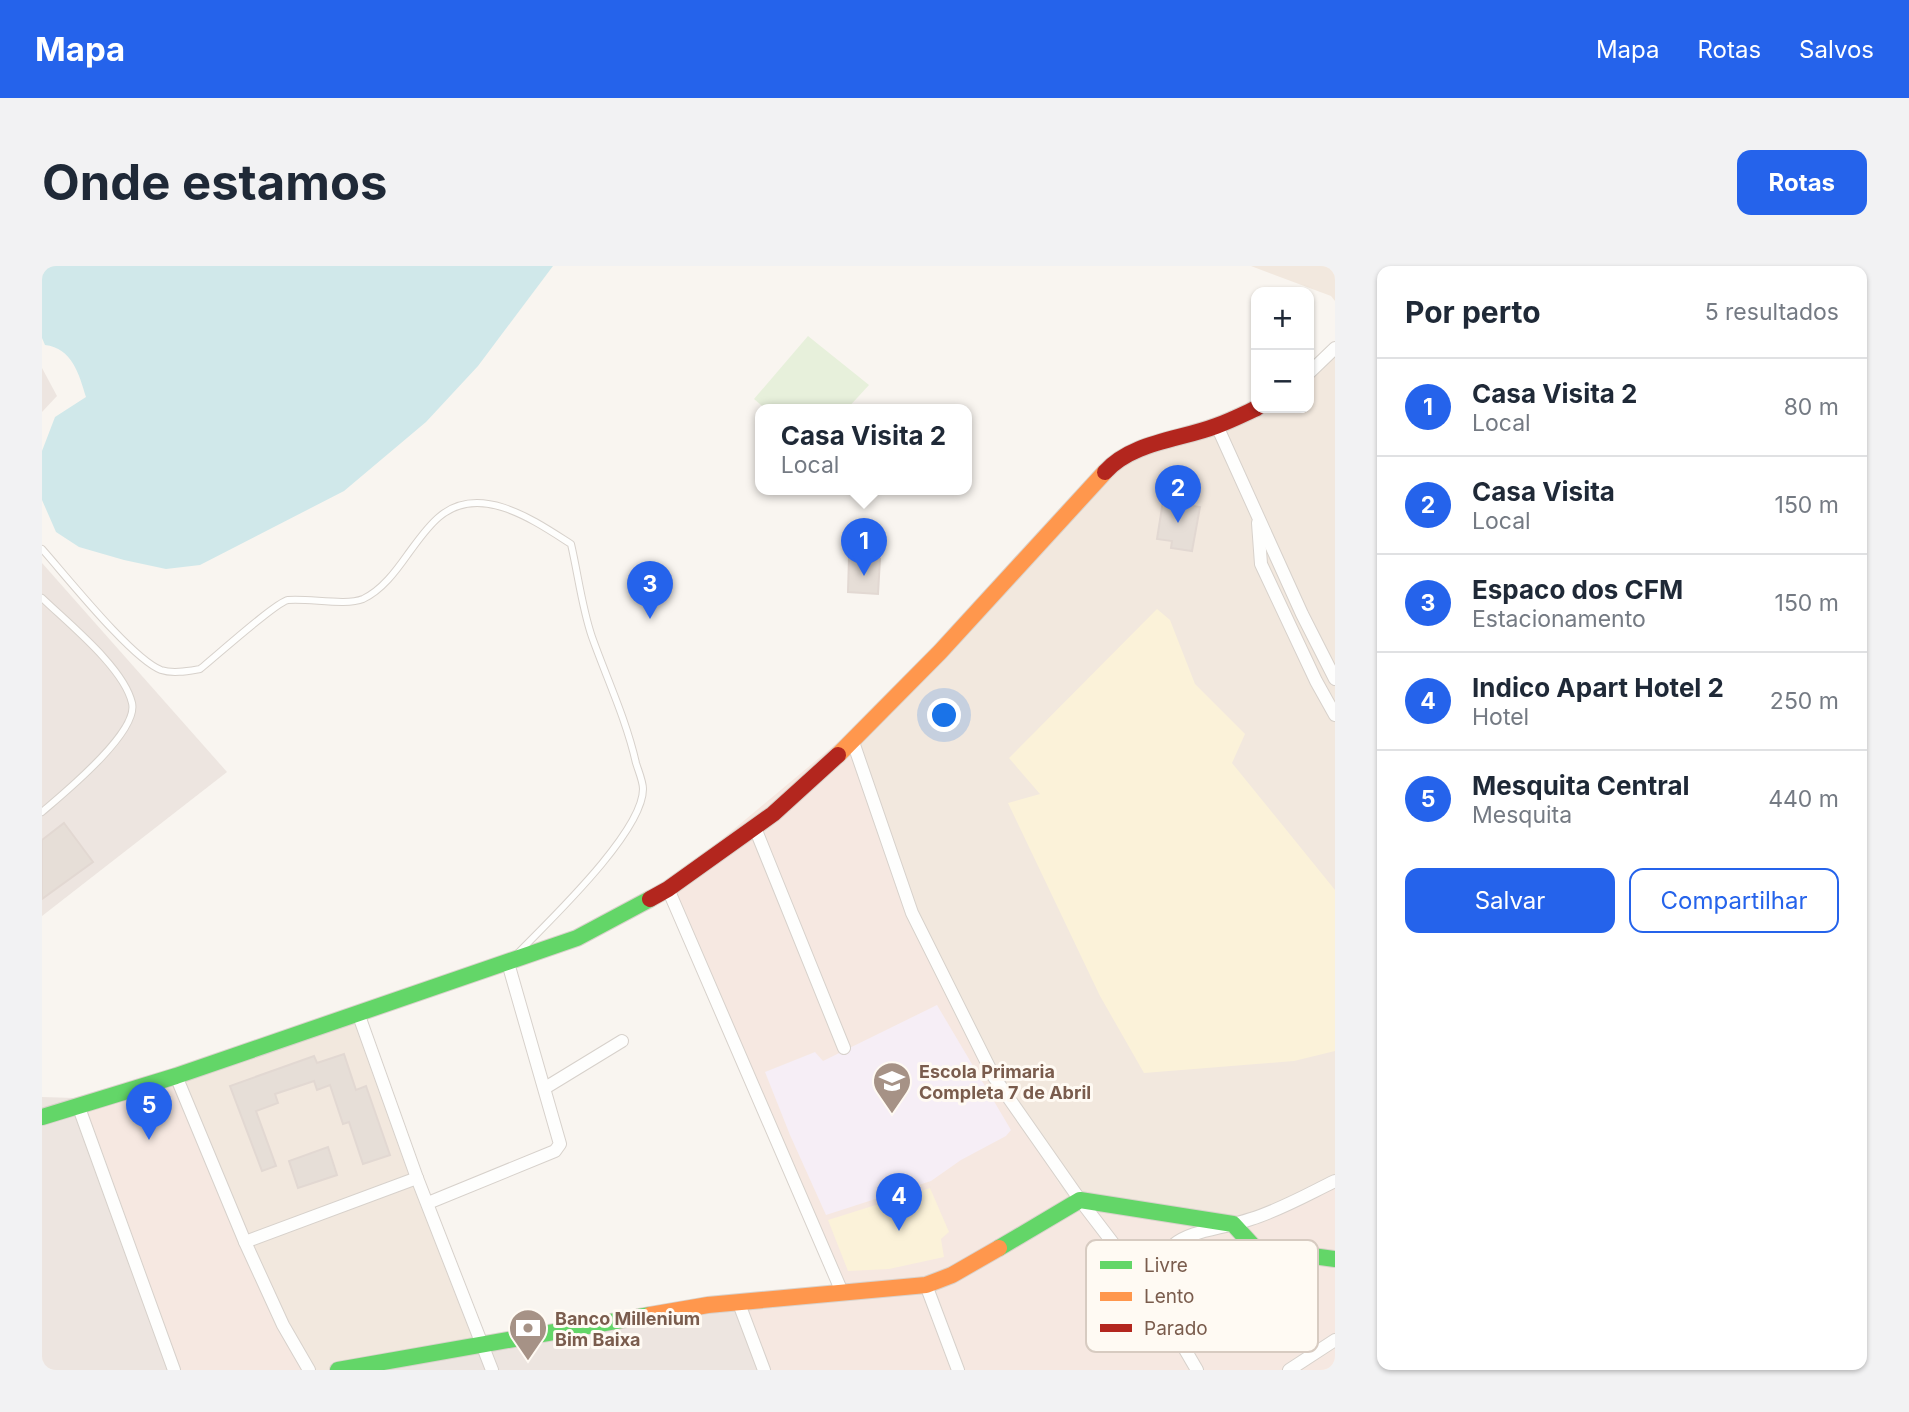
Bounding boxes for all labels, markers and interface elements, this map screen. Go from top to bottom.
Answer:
text: Mapa [35,29,125,69]
text: Mapa [1596,35,1660,64]
text: Rotas [1698,35,1761,64]
text: Salvos [1799,35,1874,64]
button: Rotas [1737,150,1867,215]
text: Onde estamos [42,153,387,212]
map controls [1251,287,1314,413]
button: + [1251,287,1314,350]
text: Por perto [1405,294,1541,330]
text: 5 resultados [1705,298,1839,326]
button: − [1251,350,1314,413]
text: Casa Visita 2 [1472,378,1637,409]
text: 1 [1423,393,1433,421]
text: 80 m [1784,393,1839,421]
popup [755,404,972,495]
text: Local [1472,409,1531,437]
text: Casa Visita 2 [781,420,946,451]
text: Local [781,451,839,479]
pin: 2 [1155,465,1201,523]
text: Casa Visita [1472,476,1615,507]
text: 2 [1421,491,1435,519]
text: 150 m [1775,491,1839,519]
text: Local [1472,507,1531,535]
pin: 1 [841,518,887,576]
pin: 3 [627,561,673,619]
text: Espaco dos CFM [1472,574,1683,605]
text: 3 [1421,589,1435,617]
text: 150 m [1775,589,1839,617]
text: Estacionamento [1472,605,1646,633]
text: Indico Apart Hotel 2 [1472,672,1724,703]
text: 4 [1420,687,1436,715]
text: 250 m [1770,687,1839,715]
your location [927,698,961,732]
text: Hotel [1472,703,1529,731]
text: Mesquita Central [1472,770,1690,801]
text: 5 [1421,785,1435,813]
text: 440 m [1768,785,1839,813]
text: Mesquita [1472,801,1572,829]
button: Salvar [1405,868,1615,933]
button: Compartilhar [1629,868,1839,933]
school or university icon: Escola Primaria Completa 7 de Abril [871,1060,913,1115]
place label: Escola Primaria Completa 7 de Abril [919,1061,1091,1103]
pin: 5 [126,1082,172,1140]
pin: 4 [876,1173,922,1231]
legend [1086,1240,1318,1352]
text: Livre [1144,1254,1188,1277]
text: Lento [1144,1285,1194,1308]
bank icon: Banco Millenium Bim Baixa [507,1307,549,1362]
place label: Banco Millenium Bim Baixa [555,1308,700,1350]
text: Parado [1144,1317,1208,1340]

